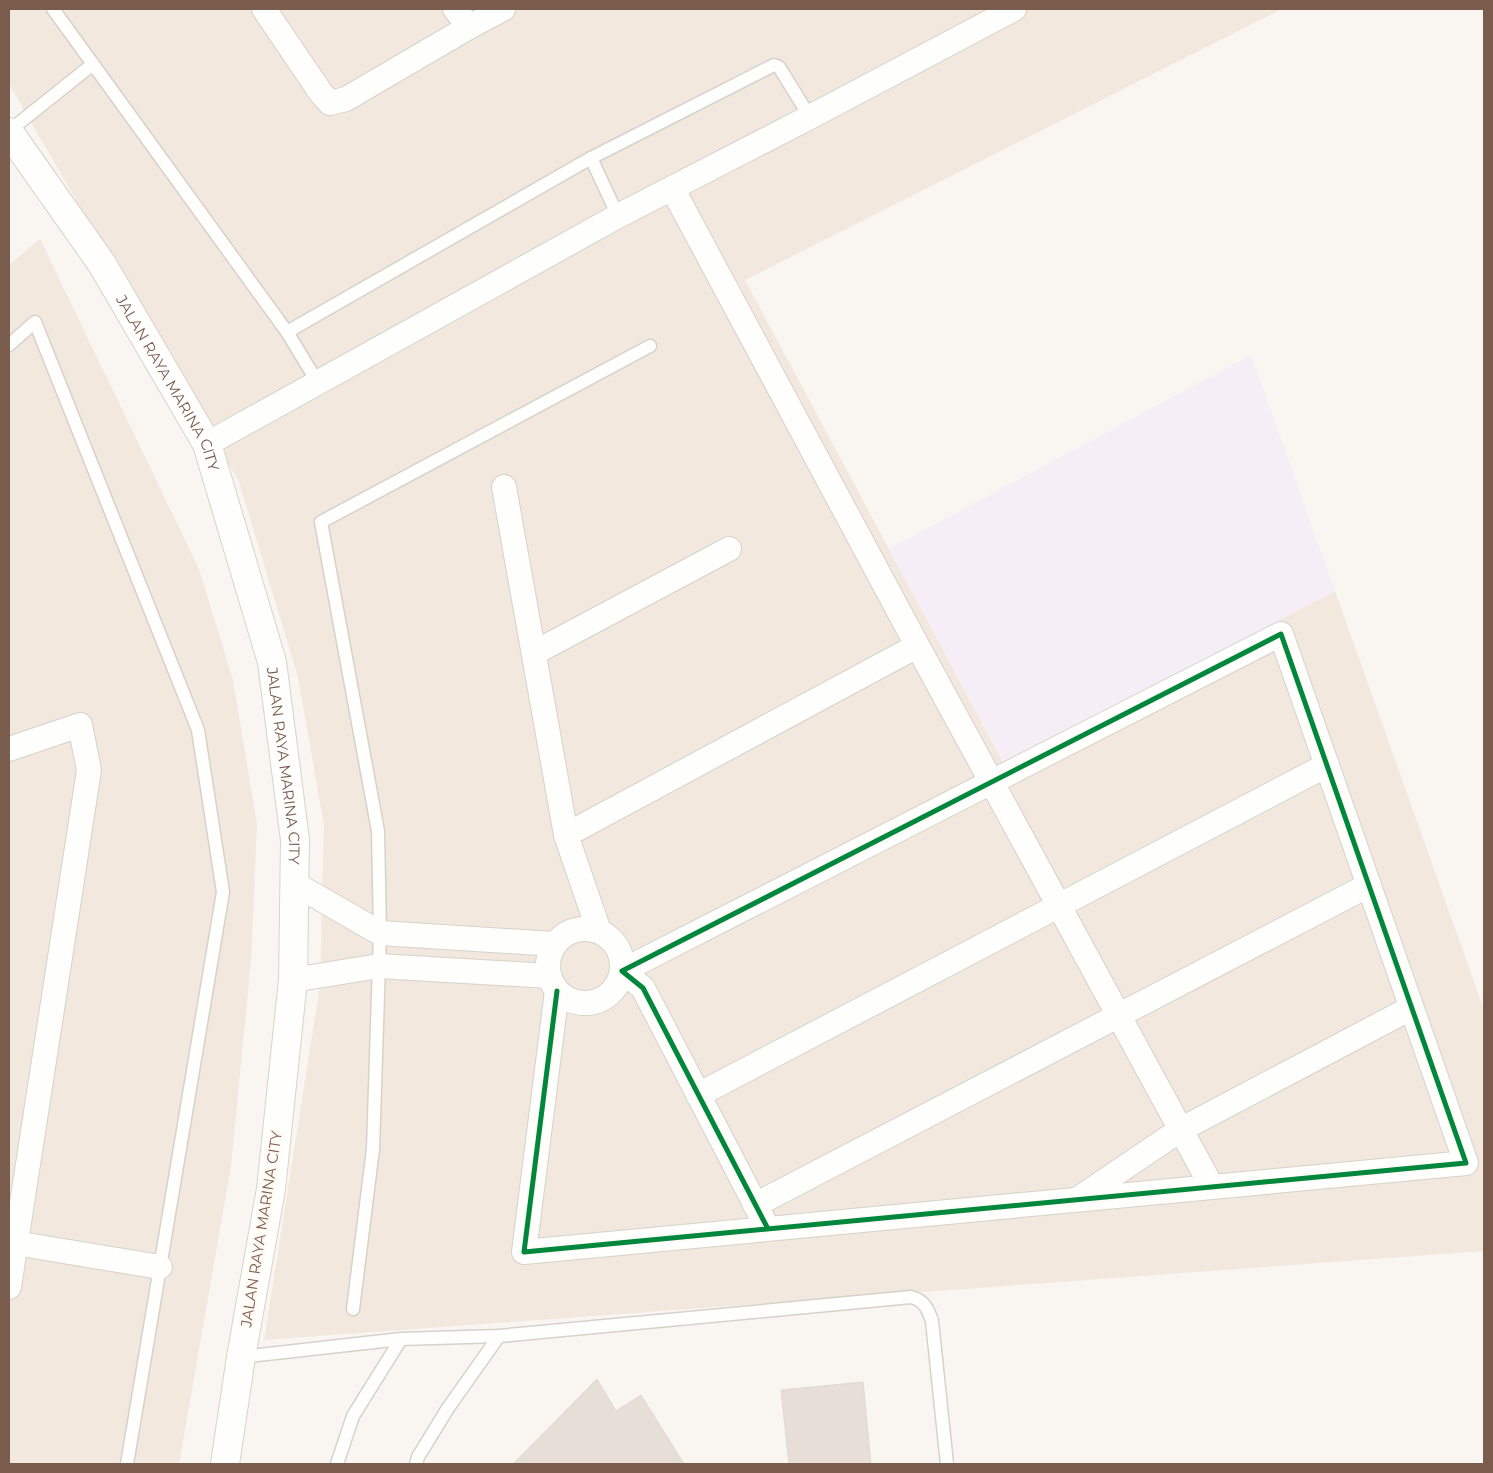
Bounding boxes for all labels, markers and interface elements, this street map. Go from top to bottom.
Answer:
street label: JALAN RAYA MARINA CITY [112,290,224,474]
street label: JALAN RAYA MARINA CITY [263,665,305,865]
street label: JALAN RAYA MARINA CITY [236,1129,286,1330]

